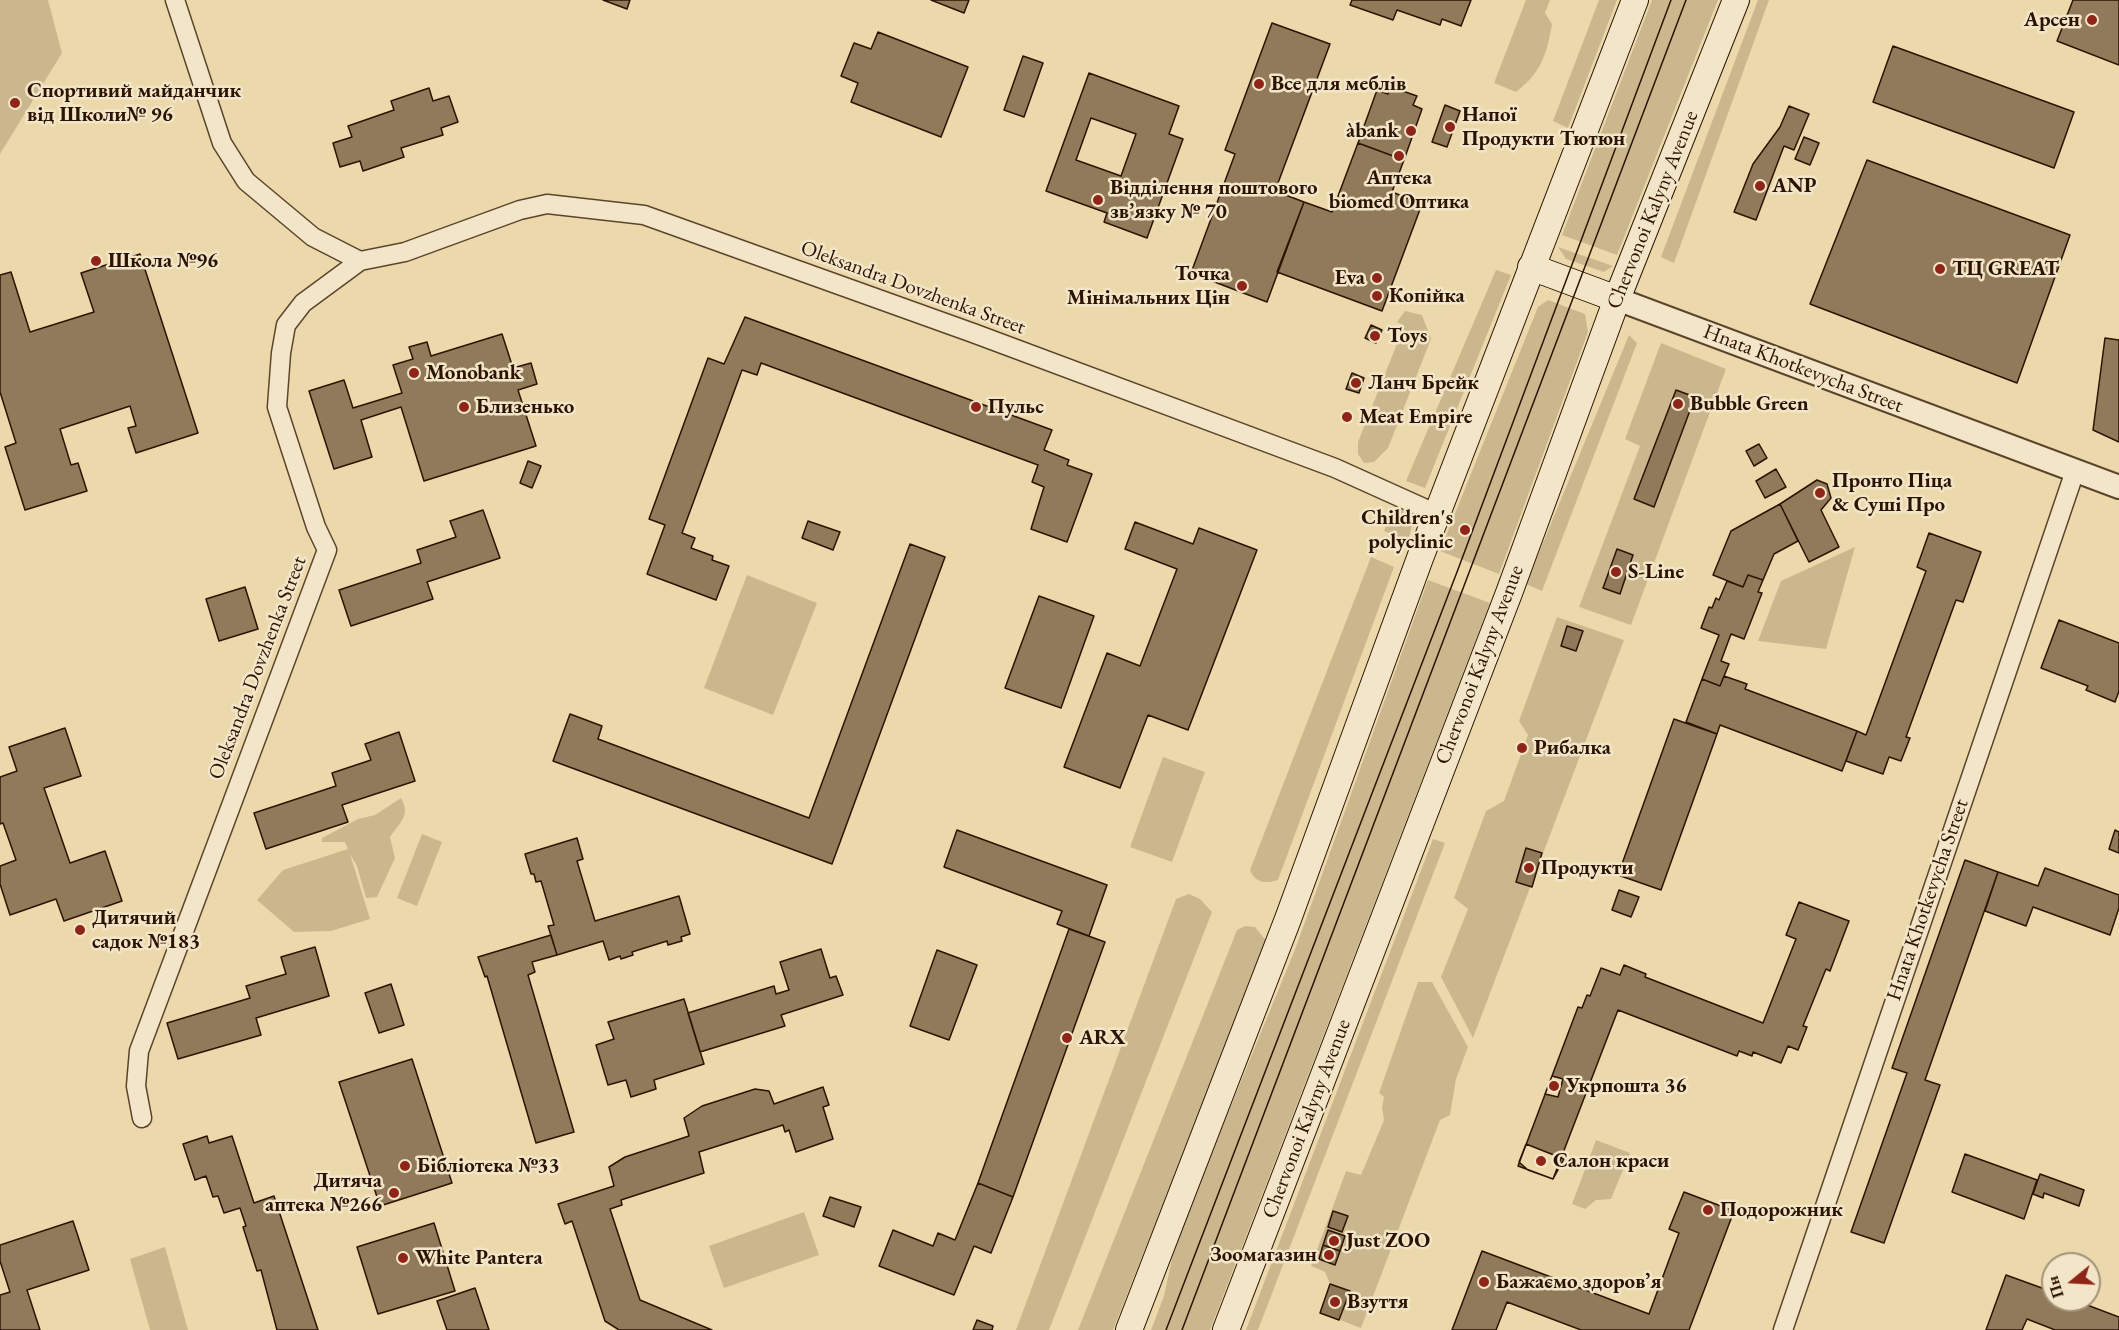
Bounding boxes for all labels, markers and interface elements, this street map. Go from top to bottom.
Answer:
place label: Арсен [2024,7,2080,33]
marker: Арсен [2085,13,2099,27]
place label: Все для меблів [1271,71,1406,97]
marker: Все для меблів [1252,77,1266,91]
place label: Спортивий майданчик від Школи№ 96 [27,78,241,128]
marker: Спортивий майданчик від Школи№ 96 [8,96,22,110]
place label: Напої Продукти Тютюн [1462,102,1625,152]
street label: Chervonoi Kalyny Avenue [1602,107,1704,313]
place label: àbank [1346,118,1399,144]
marker: Напої Продукти Тютюн [1443,120,1457,134]
marker: àbank [1404,124,1418,138]
marker: Аптека biomed Оптика [1392,149,1406,163]
place label: Аптека biomed Оптика [1329,165,1469,215]
place label: ANP [1772,173,1817,199]
place label: Відділення поштового зв’язку № 70 [1110,175,1318,225]
marker: ANP [1753,179,1767,193]
marker: Відділення поштового зв’язку № 70 [1091,193,1105,207]
street label: Oleksandra Dovzhenka Street [797,236,1029,340]
place label: Школа №96 [108,248,218,274]
marker: Школа №96 [89,254,103,268]
place label: ТЦ GREAT [1952,256,2059,282]
place label: Точка Мінімальних Цін [1067,261,1230,311]
marker: ТЦ GREAT [1933,262,1947,276]
place label: Eva [1335,265,1365,291]
marker: Eva [1370,271,1384,285]
marker: Точка Мінімальних Цін [1235,279,1249,293]
place label: Копійка [1389,283,1465,309]
marker: Копійка [1370,289,1384,303]
street label: Hnata Khotkevycha Street [1700,319,1906,419]
place label: Toys [1387,323,1427,349]
marker: Toys [1368,329,1382,343]
place label: Monobank [426,360,521,386]
marker: Monobank [407,366,421,380]
place label: Ланч Брейк [1368,370,1479,396]
marker: Ланч Брейк [1349,376,1363,390]
place label: Bubble Green [1690,391,1809,417]
place label: Близенько [476,394,574,420]
place label: Пульс [988,394,1044,420]
marker: Bubble Green [1671,397,1685,411]
marker: Близенько [457,400,471,414]
marker: Пульс [969,400,983,414]
place label: Meat Empire [1359,404,1473,430]
marker: Meat Empire [1340,410,1354,424]
place label: Пронто Піца & Суші Про [1832,468,1952,518]
marker: Пронто Піца & Суші Про [1813,486,1827,500]
place label: Children's polyclinic [1361,505,1453,555]
marker: Children's polyclinic [1458,523,1472,537]
street label: Oleksandra Dovzhenka Street [204,553,312,783]
place label: S-Line [1628,559,1684,585]
street label: Chervonoi Kalyny Avenue [1430,562,1530,768]
marker: S-Line [1609,565,1623,579]
place label: Рибалка [1534,735,1611,761]
marker: Рибалка [1515,741,1529,755]
street label: Hnata Khotkevycha Street [1882,796,1974,1004]
place label: Продукти [1541,855,1634,881]
marker: Продукти [1522,861,1536,875]
place label: Дитячий садок №183 [92,905,200,955]
marker: Дитячий садок №183 [73,923,87,937]
street label: Chervonoi Kalyny Avenue [1257,1016,1357,1222]
place label: ARX [1079,1025,1126,1051]
marker: ARX [1060,1031,1074,1045]
place label: Укрпошта 36 [1566,1073,1687,1099]
marker: Укрпошта 36 [1547,1079,1561,1093]
place label: Салон краси [1553,1148,1669,1174]
place label: Бібліотека №33 [417,1153,560,1179]
marker: Салон краси [1534,1154,1548,1168]
marker: Бібліотека №33 [398,1159,412,1173]
place label: Дитяча аптека №266 [265,1168,382,1218]
marker: Дитяча аптека №266 [387,1186,401,1200]
place label: Подорожник [1720,1197,1843,1223]
marker: Подорожник [1701,1203,1715,1217]
place label: Just ZOO [1346,1228,1430,1254]
marker: Just ZOO [1327,1234,1341,1248]
place label: Зоомагазин [1210,1242,1317,1268]
place label: White Pantera [415,1245,543,1271]
marker: Зоомагазин [1322,1248,1336,1262]
marker: White Pantera [396,1251,410,1265]
north arrow [2041,1252,2101,1312]
place label: Бажаємо здоровʼя [1496,1269,1662,1295]
text: Пн [2042,1273,2069,1301]
marker: Бажаємо здоровʼя [1477,1275,1491,1289]
place label: Взуття [1347,1289,1408,1315]
marker: Взуття [1328,1295,1342,1309]

